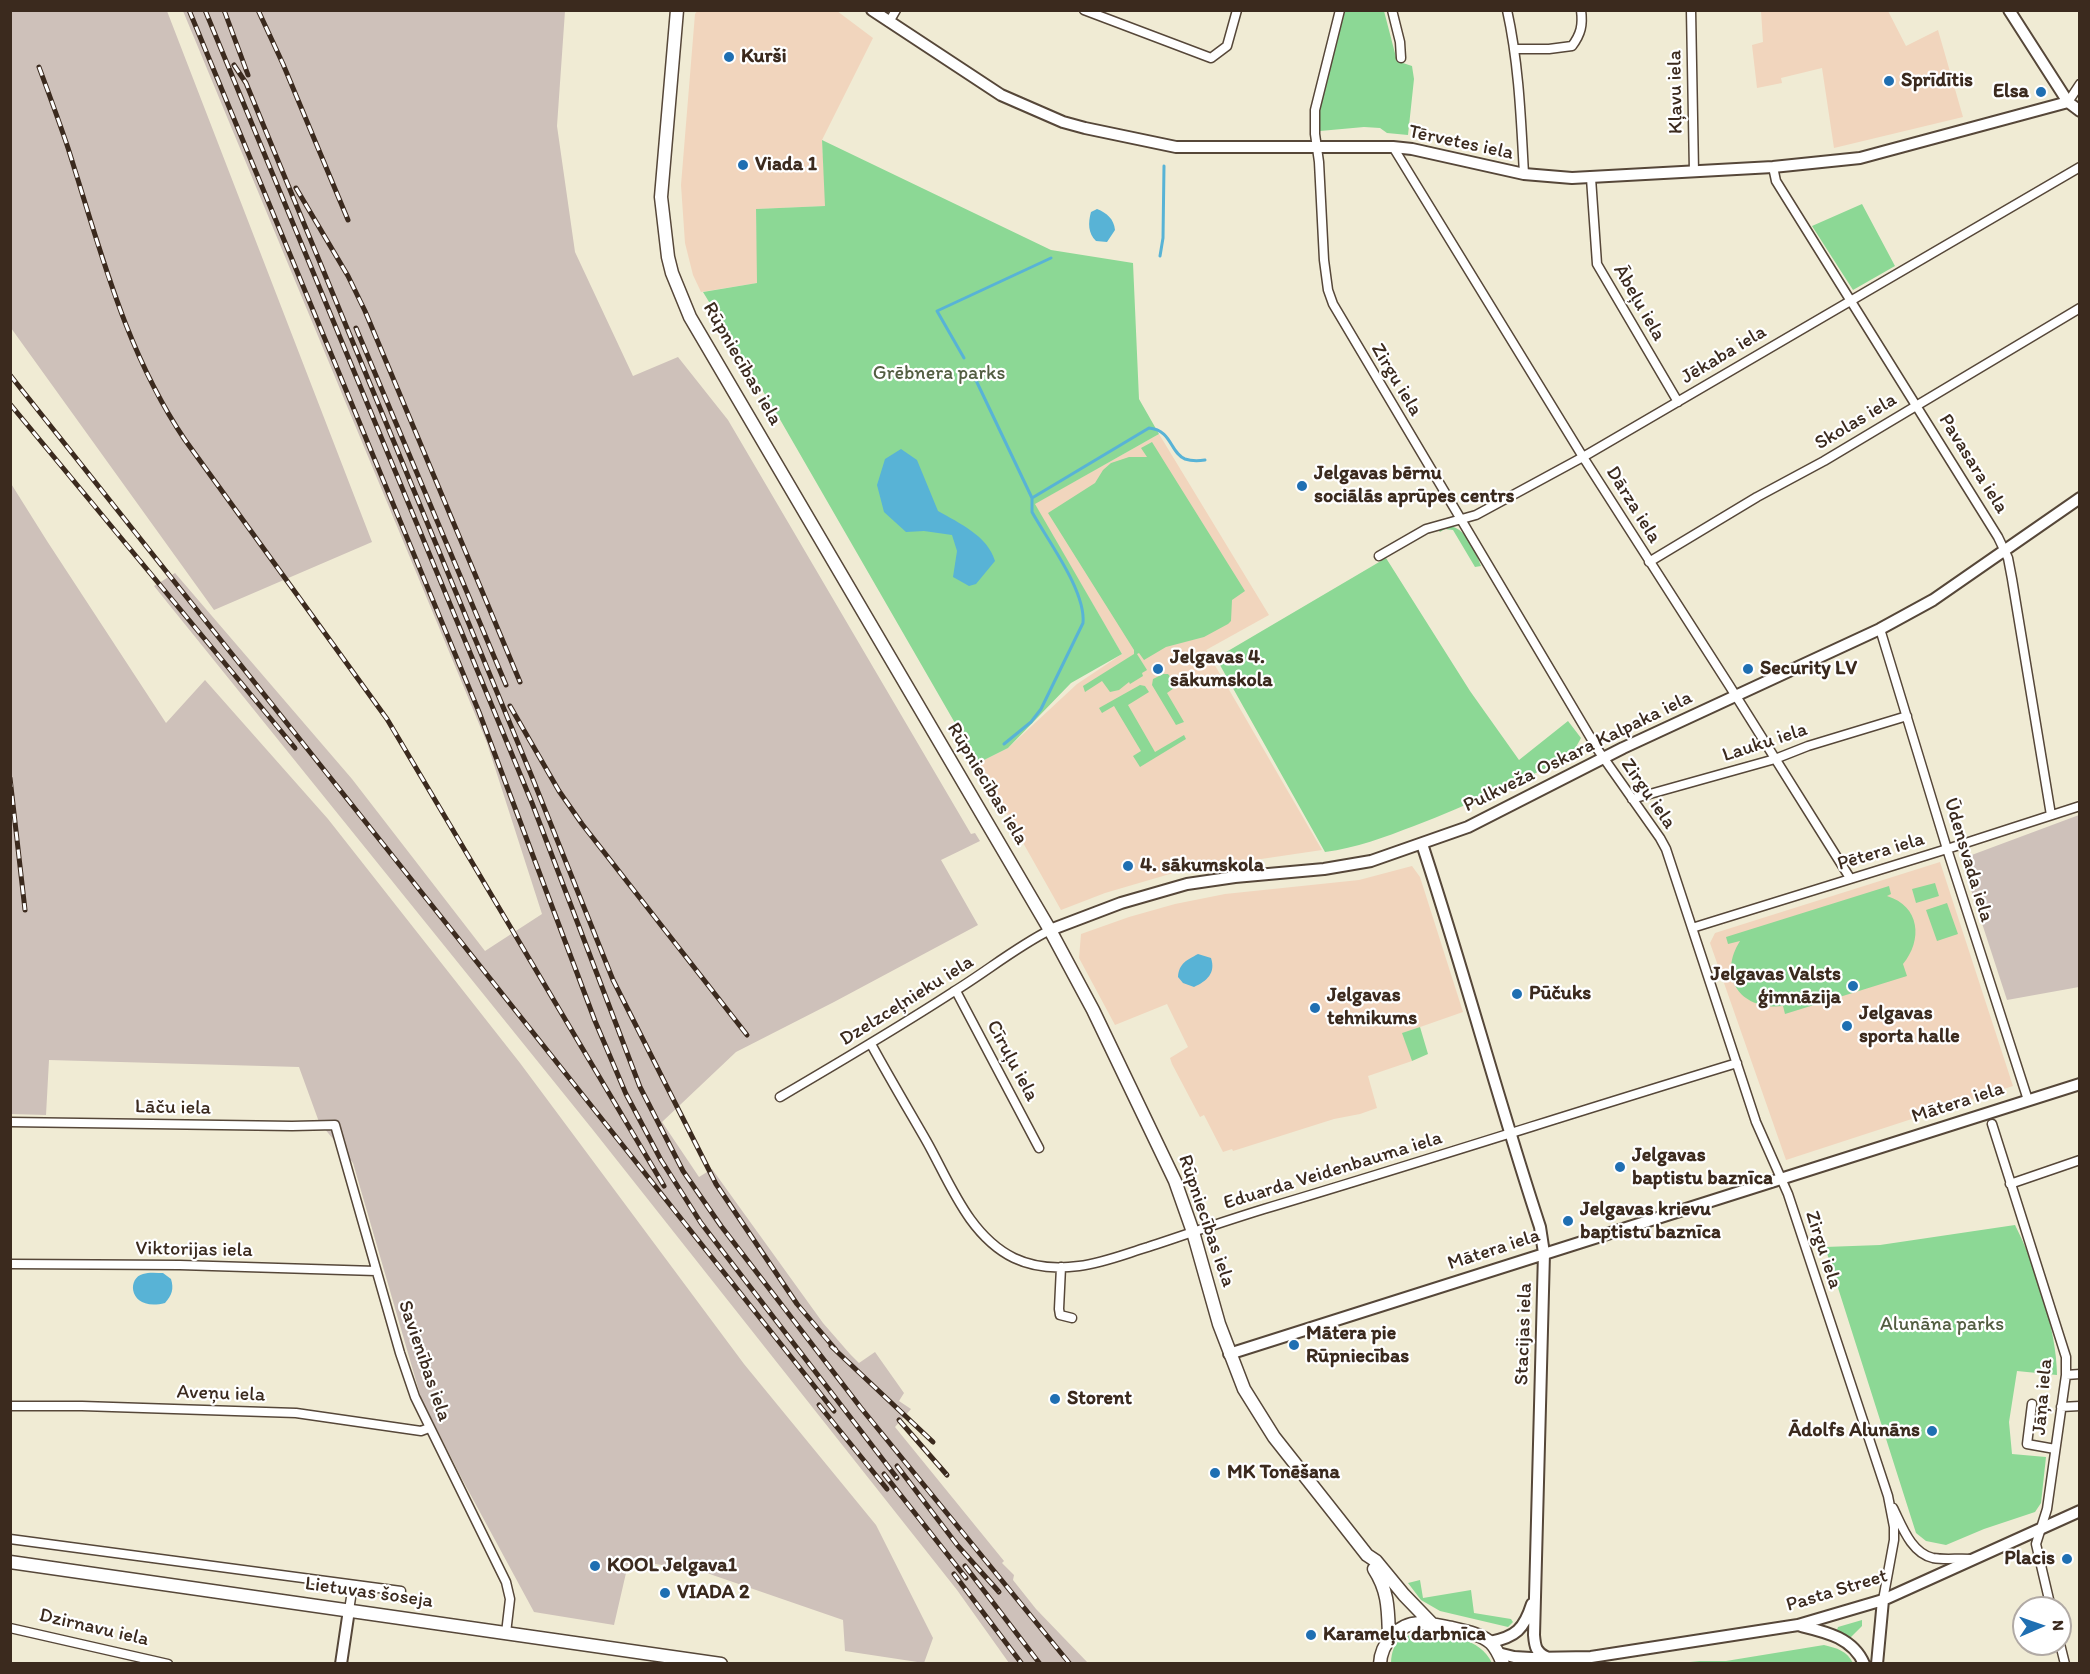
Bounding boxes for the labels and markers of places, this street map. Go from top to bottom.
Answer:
place label: Kurši [741,45,787,69]
marker: Kurši [722,50,736,64]
place label: Sprīdītis [1901,69,1973,93]
marker: Sprīdītis [1882,74,1896,88]
place label: Elsa [1993,80,2029,104]
marker: Elsa [2034,85,2048,99]
place label: Viada 1 [755,153,817,177]
marker: Viada 1 [736,158,750,172]
place label: Jelgavas bērnu sociālās aprūpes centrs [1314,462,1514,509]
marker: Jelgavas bērnu sociālās aprūpes centrs [1295,479,1309,493]
place label: Jelgavas 4. sākumskola [1170,646,1273,693]
place label: Security LV [1760,657,1857,681]
marker: Jelgavas 4. sākumskola [1151,662,1165,676]
marker: Security LV [1741,662,1755,676]
place label: 4. sākumskola [1140,854,1264,878]
marker: 4. sākumskola [1121,859,1135,873]
place label: Jelgavas Valsts ģimnāzija [1711,963,1841,1010]
marker: Jelgavas Valsts ģimnāzija [1846,979,1860,993]
place label: Pūčuks [1529,982,1591,1006]
place label: Jelgavas tehnikums [1327,984,1417,1031]
marker: Pūčuks [1510,987,1524,1001]
marker: Jelgavas tehnikums [1308,1001,1322,1015]
place label: Jelgavas sporta halle [1859,1002,1960,1049]
marker: Jelgavas sporta halle [1840,1019,1854,1033]
place label: Jelgavas baptistu baznīca [1632,1144,1773,1191]
marker: Jelgavas baptistu baznīca [1613,1160,1627,1174]
place label: Jelgavas krievu baptistu baznīca [1580,1198,1721,1245]
marker: Jelgavas krievu baptistu baznīca [1561,1214,1575,1228]
place label: Mātera pie Rūpniecības [1306,1322,1409,1369]
marker: Mātera pie Rūpniecības [1287,1338,1301,1352]
place label: Storent [1067,1387,1132,1411]
marker: Storent [1048,1392,1062,1406]
place label: Ādolfs Alunāns [1788,1419,1920,1443]
marker: Ādolfs Alunāns [1925,1424,1939,1438]
place label: MK Tonēšana [1227,1461,1340,1485]
marker: MK Tonēšana [1208,1466,1222,1480]
place label: Placis [2004,1547,2055,1571]
marker: Placis [2060,1552,2074,1566]
place label: KOOL Jelgava1 [607,1554,737,1578]
marker: KOOL Jelgava1 [588,1559,602,1573]
place label: VIADA 2 [677,1581,750,1605]
marker: VIADA 2 [658,1586,672,1600]
place label: Karameļu darbnīca [1323,1623,1486,1647]
marker: Karameļu darbnīca [1304,1628,1318,1642]

